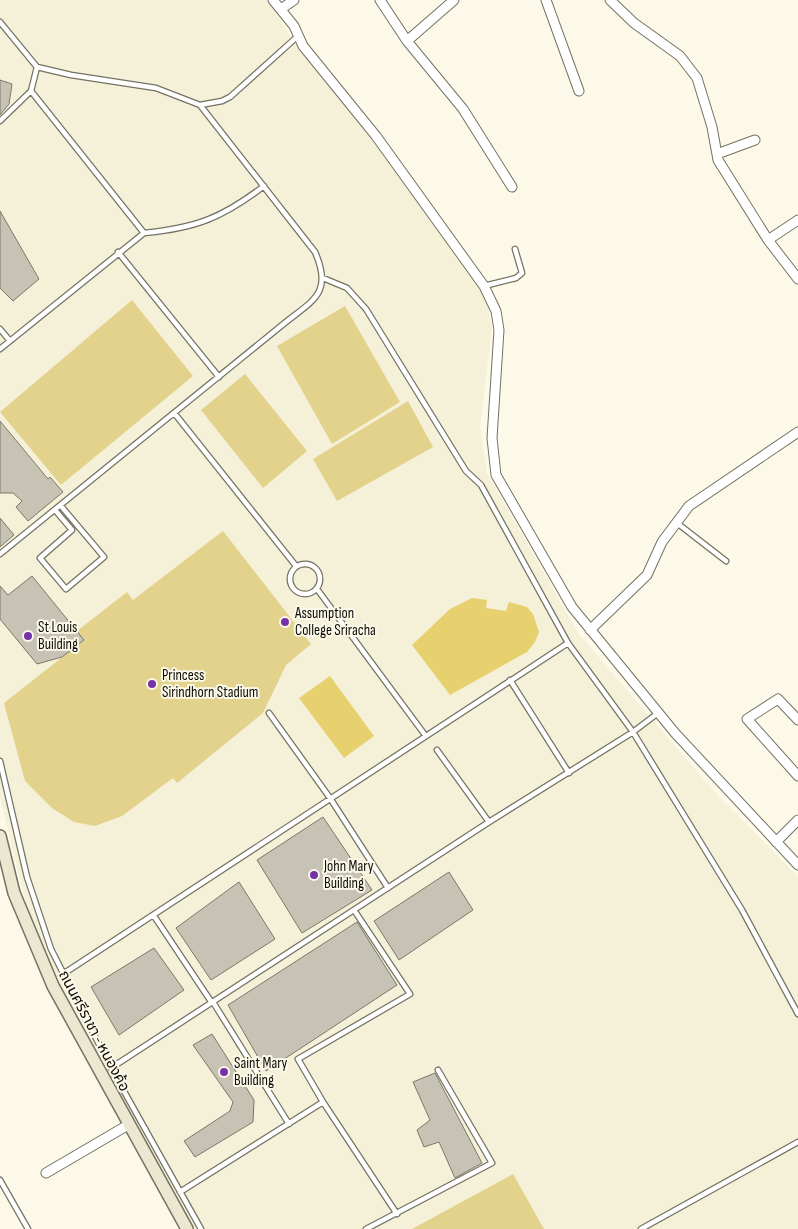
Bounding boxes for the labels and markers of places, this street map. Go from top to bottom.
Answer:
place label: Assumption College Sriracha [294,604,376,640]
marker: Assumption College Sriracha [279,616,291,628]
place label: St Louis Building [38,618,78,654]
marker: St Louis Building [22,630,34,642]
place label: Princess Sirindhorn Stadium [162,666,258,702]
marker: Princess Sirindhorn Stadium [146,678,158,690]
place label: John Mary Building [323,857,374,893]
marker: John Mary Building [308,869,320,881]
place label: Saint Mary Building [234,1054,288,1090]
marker: Saint Mary Building [218,1066,230,1078]

